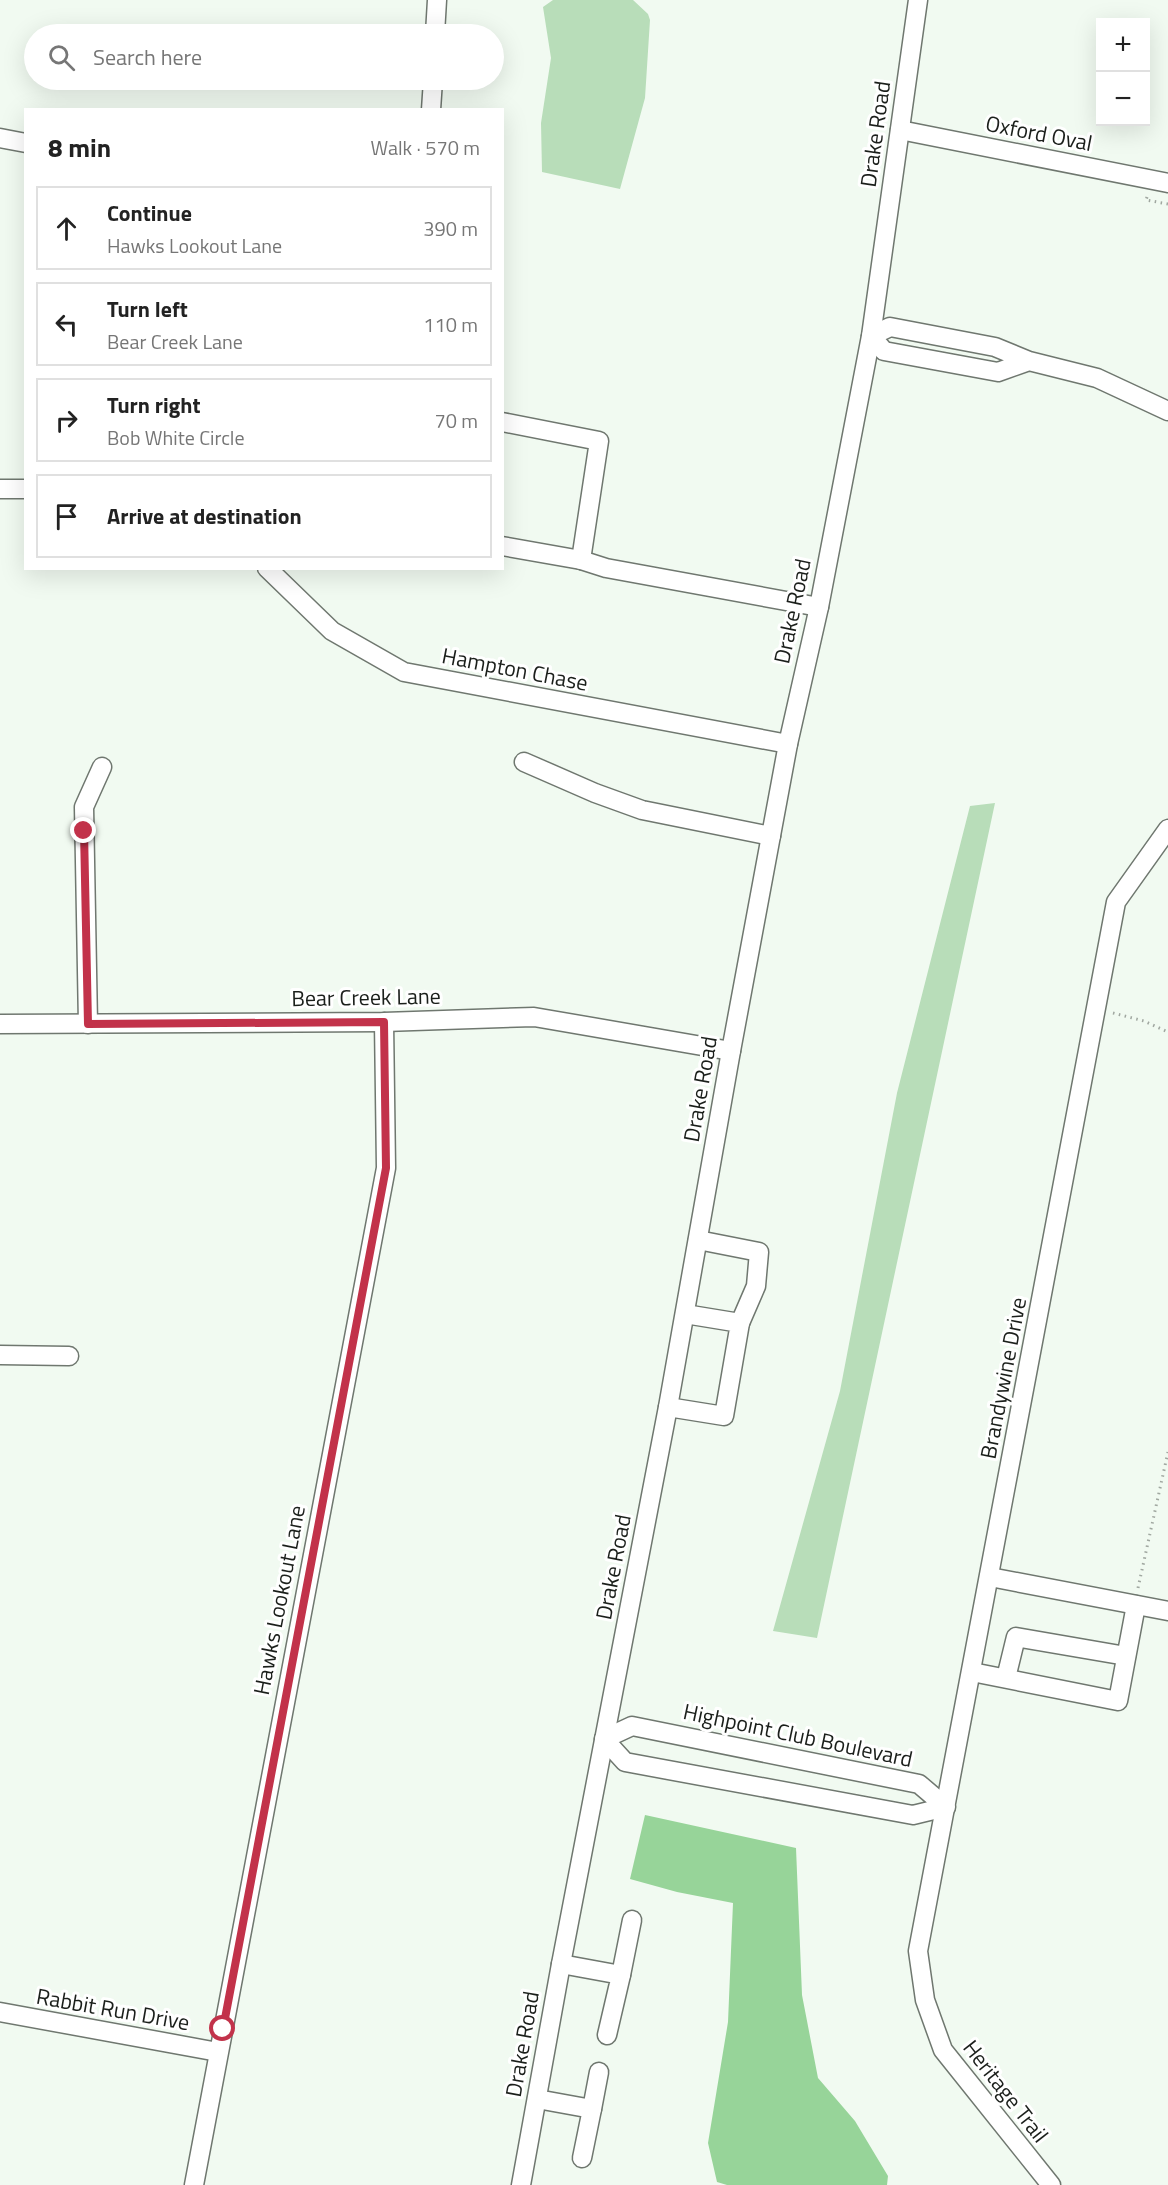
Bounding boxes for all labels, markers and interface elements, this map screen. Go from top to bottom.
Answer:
map controls [1096,18,1150,126]
button: + [1096,18,1150,72]
search box [24,24,504,90]
text: Search here [93,40,202,74]
icon: search [45,41,78,74]
button: − [1096,72,1150,126]
street label: Drake Road [851,79,899,189]
street label: Oxford Oval [983,106,1095,160]
text: 8 min [48,128,111,167]
text: Walk · 570 m [371,132,480,163]
text: Continue [107,196,192,230]
icon: ahead [50,212,83,245]
text: 390 m [423,213,478,244]
text: Hawks Lookout Lane [107,230,282,261]
text: Turn left [107,292,188,326]
icon: left [50,308,83,341]
text: 110 m [423,309,478,340]
text: Bear Creek Lane [107,326,243,357]
text: Turn right [107,388,201,422]
icon: right [50,404,83,437]
text: 70 m [434,405,478,436]
text: Bob White Circle [107,422,245,453]
text: Arrive at destination [107,499,302,533]
icon: arrive [50,500,83,533]
street label: Drake Road [764,555,820,667]
street label: Hampton Chase [439,638,591,700]
route end [70,817,96,843]
street label: Bear Creek Lane [291,979,441,1015]
street label: Drake Road [674,1034,726,1144]
street label: Brandywine Drive [971,1294,1035,1462]
street label: Hawks Lookout Lane [244,1502,314,1698]
street label: Drake Road [586,1511,640,1623]
street label: Highpoint Club Boulevard [680,1694,916,1776]
street label: Rabbit Run Drive [34,1979,192,2039]
street label: Drake Road [496,1989,548,2099]
route start [209,2015,235,2041]
street label: Heritage Trail [955,2032,1057,2150]

